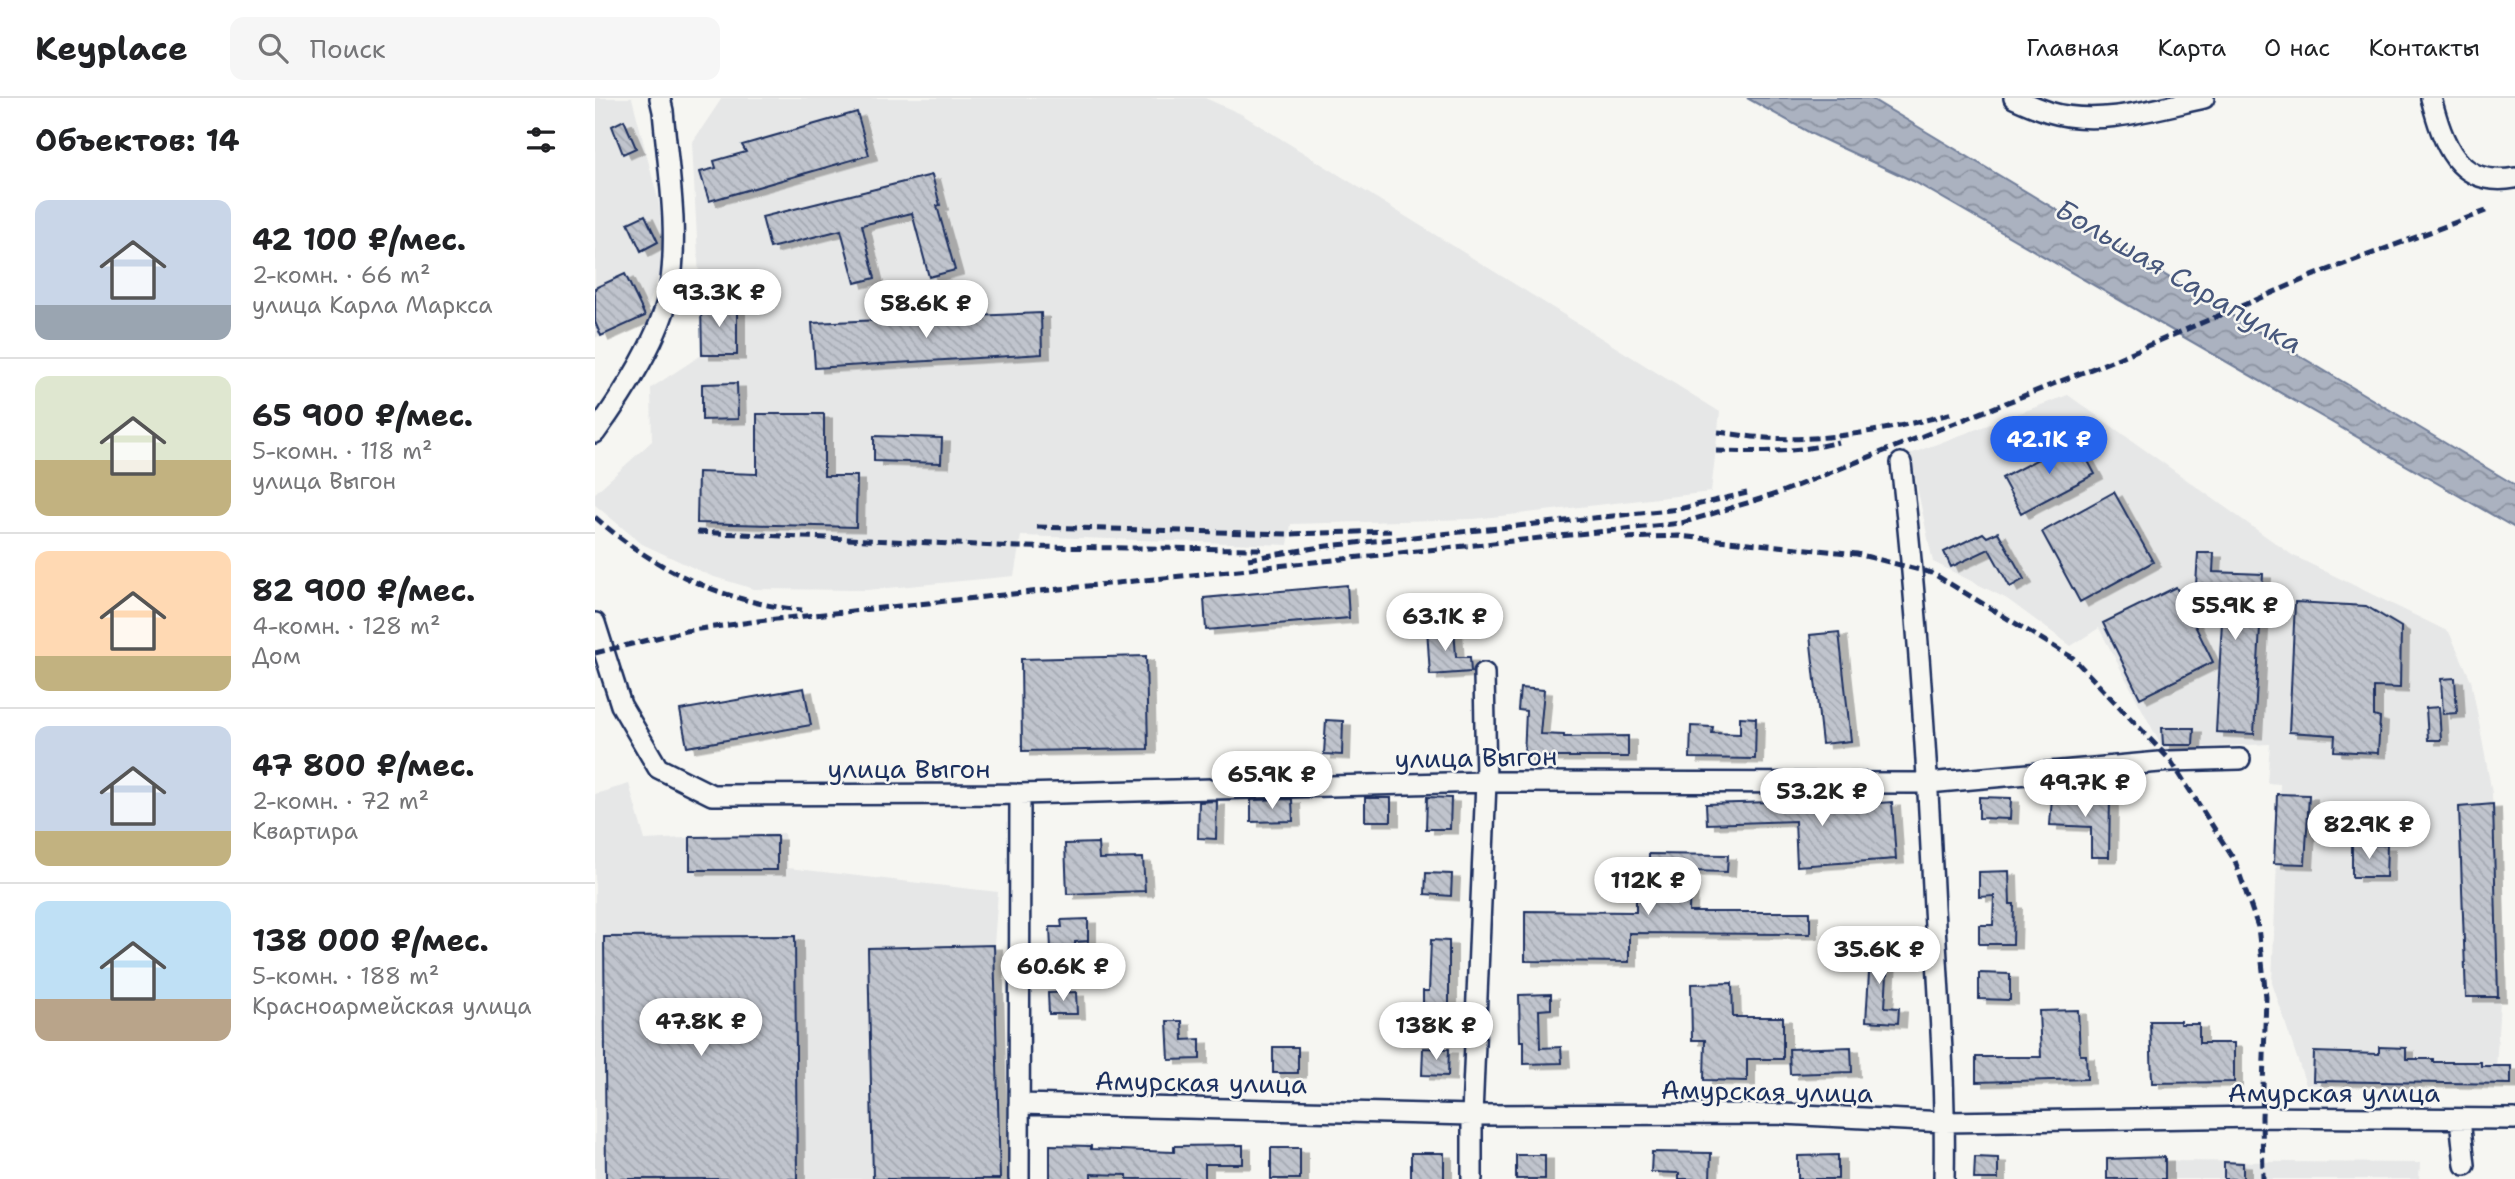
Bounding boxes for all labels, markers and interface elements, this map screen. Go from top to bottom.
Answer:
search box [230,17,720,80]
text: Keyplace [35,26,188,71]
icon: search [254,29,292,67]
text: Поиск [310,31,386,66]
text: Главная [2026,32,2119,64]
text: Карта [2157,32,2226,64]
text: О нас [2264,32,2330,64]
text: Контакты [2368,32,2480,64]
text: Объектов: 14 [35,120,240,161]
icon: filters [522,121,560,159]
water label: Большая Сарапулка [2049,190,2309,362]
text: 42 100 ₽/мес. [252,219,466,260]
icon: home [91,228,175,312]
text: 2-комн. · 66 m² [252,260,431,290]
pin: 93.3K ₽ [654,270,784,329]
text: 93.3K ₽ [672,277,766,307]
pin: 58.6K ₽ [861,280,991,340]
text: 58.6K ₽ [880,288,972,318]
text: улица Карла Маркса [252,290,492,320]
text: 65 900 ₽/мес. [252,395,473,436]
icon: home [91,404,175,488]
pin: 42.1K ₽ [1984,416,2114,476]
text: 42.1K ₽ [2006,424,2092,454]
text: 5-комн. · 118 m² [252,436,433,466]
text: улица Выгон [252,466,396,496]
text: 82 900 ₽/мес. [252,570,475,611]
icon: home [91,579,175,663]
pin: 55.9K ₽ [2170,582,2300,642]
text: 55.9K ₽ [2191,590,2279,620]
pin: 63.1K ₽ [1380,594,1510,653]
text: 63.1K ₽ [1402,601,1488,631]
text: 4-комн. · 128 m² [252,611,440,641]
text: Дом [252,641,301,671]
street label: улица Выгон [1394,738,1558,776]
text: 47 800 ₽/мес. [252,745,475,786]
street label: улица Выгон [828,751,990,786]
pin: 65.9K ₽ [1207,752,1337,811]
icon: home [91,754,175,838]
text: 65.9K ₽ [1228,759,1316,789]
pin: 49.7K ₽ [2020,760,2150,819]
text: 49.7K ₽ [2039,767,2131,797]
pin: 53.2K ₽ [1757,768,1887,828]
text: 53.2K ₽ [1776,776,1868,806]
text: 2-комн. · 72 m² [252,786,429,816]
pin: 82.9K ₽ [2304,802,2434,861]
text: 82.9K ₽ [2323,809,2415,839]
text: Квартира [252,816,358,846]
pin: 112K ₽ [1591,858,1705,917]
text: 112K ₽ [1610,865,1686,895]
text: 138 000 ₽/мес. [252,920,489,961]
pin: 35.6K ₽ [1814,926,1944,986]
icon: home [91,929,175,1013]
text: 35.6K ₽ [1833,934,1925,964]
pin: 60.6K ₽ [998,944,1128,1003]
text: 60.6K ₽ [1017,951,1109,981]
text: 5-комн. · 188 m² [252,961,439,991]
text: Красноармейская улица [252,991,532,1021]
pin: 47.8K ₽ [636,998,766,1058]
pin: 138K ₽ [1379,1002,1493,1062]
text: 47.8K ₽ [655,1006,747,1036]
text: 138K ₽ [1395,1010,1477,1040]
street label: Амурская улица [1094,1063,1308,1101]
street label: Амурская улица [1660,1072,1874,1110]
street label: Амурская улица [2228,1075,2440,1110]

